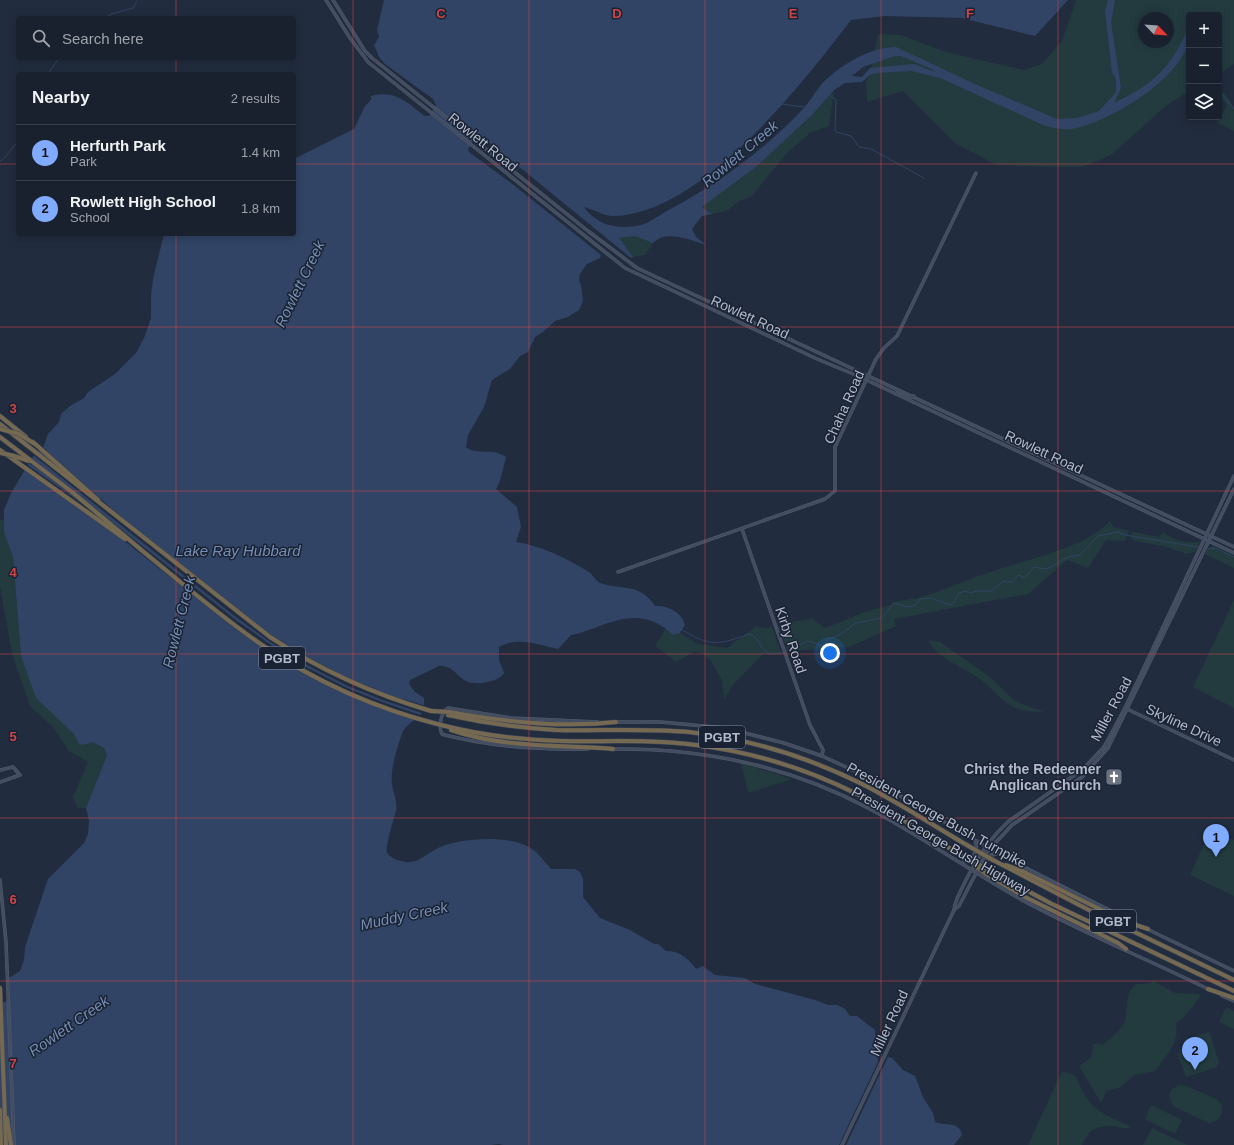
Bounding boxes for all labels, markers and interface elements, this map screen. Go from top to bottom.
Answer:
text: C [436,6,446,21]
text: D [612,6,622,21]
text: E [789,6,798,21]
text: F [966,6,974,21]
north arrow [1138,12,1174,48]
map controls [1186,12,1222,120]
button: + [1186,12,1222,48]
search box [16,16,296,60]
icon: search [30,27,52,49]
text: Search here [62,30,144,47]
button: − [1186,48,1222,84]
button: layers [1186,84,1222,120]
text: Nearby [32,88,90,107]
text: 2 results [231,91,280,106]
street label: Rowlett Road [445,109,521,175]
water label: Rowlett Creek [698,116,782,190]
text: Herfurth Park [70,137,166,154]
text: 1 [41,145,49,160]
text: 1.4 km [241,145,280,160]
text: Park [70,154,97,169]
text: Rowlett High School [70,193,216,210]
text: 2 [41,201,49,216]
text: 1.8 km [241,201,280,216]
text: School [70,210,110,225]
water label: Rowlett Creek [271,236,328,330]
street label: Rowlett Road [709,292,791,342]
street label: Chaha Road [821,368,867,446]
text: 3 [9,401,17,416]
street label: Rowlett Road [1003,427,1085,477]
water label: Lake Ray Hubbard [175,542,301,559]
text: 4 [9,565,17,580]
water label: Rowlett Creek [159,573,199,670]
street label: Kirby Road [772,605,810,675]
your location [820,643,840,663]
road number: PGBT [259,647,305,669]
street label: Miller Road [1087,674,1135,744]
street label: Skyline Drive [1144,700,1225,750]
road number: PGBT [699,726,745,748]
text: 5 [9,729,17,744]
street label: President George Bush Turnpike [844,759,1030,871]
place label: Christ the Redeemer Anglican Church [964,761,1102,793]
church icon: Christ the Redeemer Anglican Church [1104,767,1124,787]
street label: President George Bush Highway [849,783,1033,899]
pin: 1 [1203,824,1229,857]
text: 6 [9,892,17,907]
water label: Muddy Creek [359,898,451,933]
road number: PGBT [1090,910,1136,932]
street label: Miller Road [867,988,911,1058]
water label: Rowlett Creek [25,991,113,1060]
pin: 2 [1182,1037,1208,1070]
text: 7 [9,1056,17,1071]

